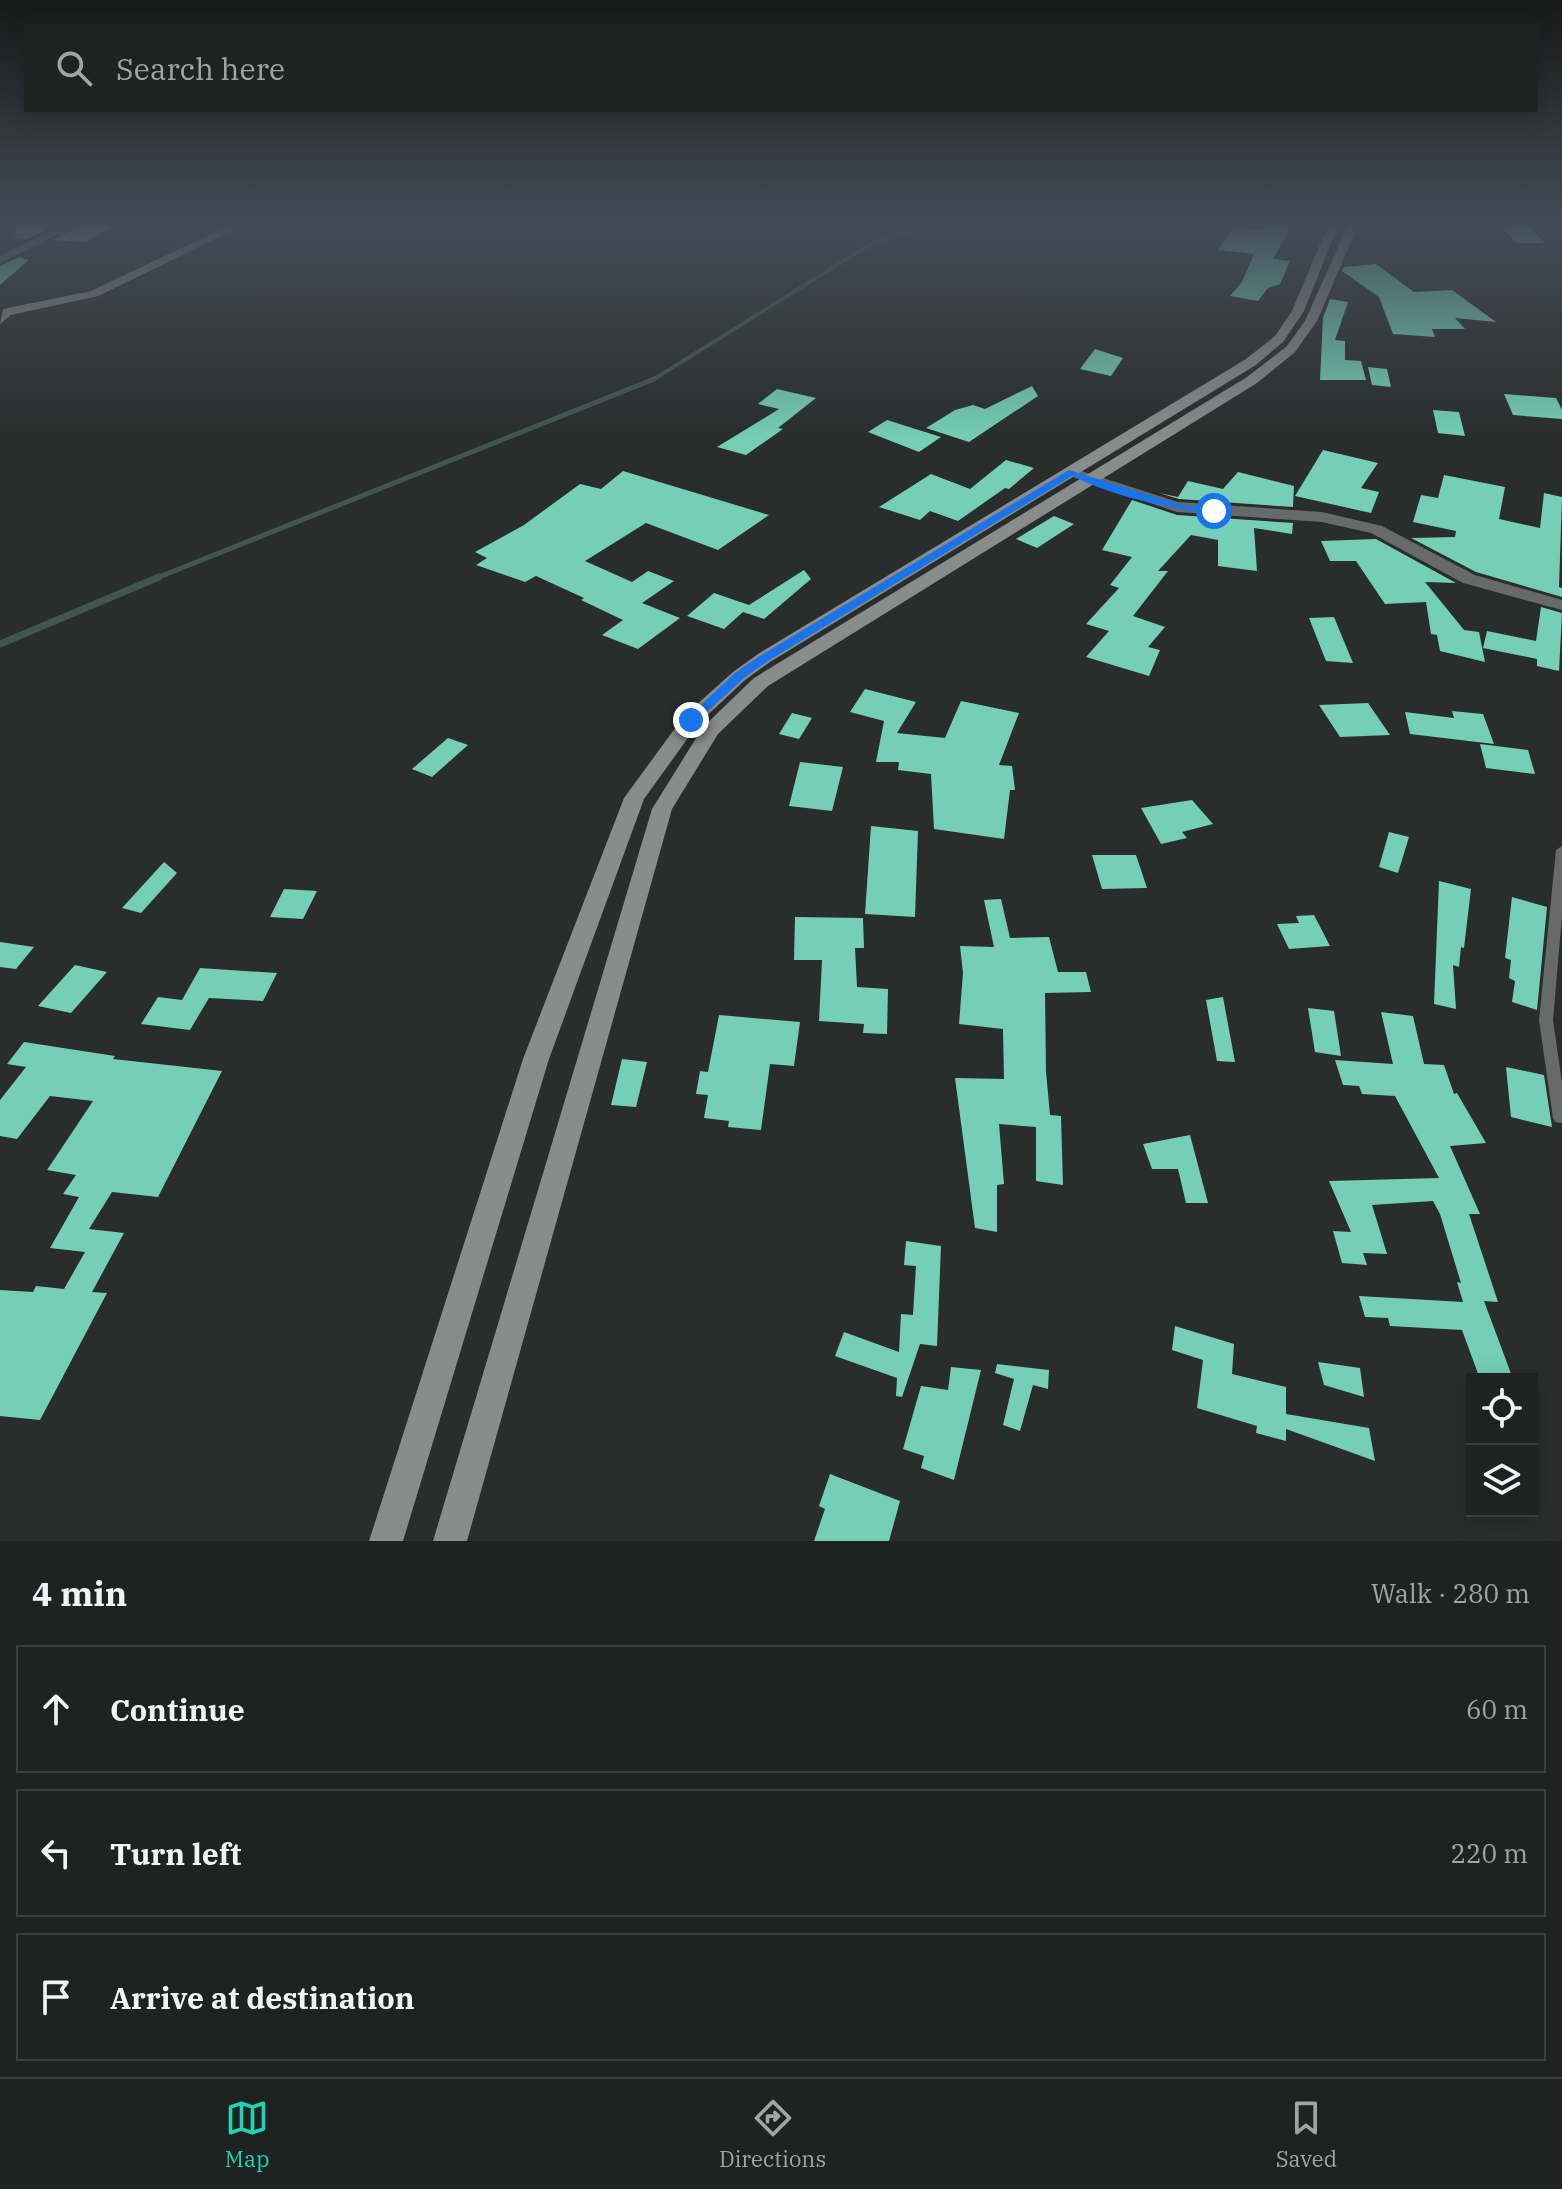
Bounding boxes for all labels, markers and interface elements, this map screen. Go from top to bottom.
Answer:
search box [24,24,1538,112]
icon: search [52,46,96,90]
text: Search here [116,49,285,88]
route start [1196,493,1232,529]
route end [673,702,709,738]
map controls [1466,1373,1538,1517]
button: locate [1466,1373,1538,1445]
button: layers [1466,1445,1538,1517]
text: 4 min [32,1571,127,1615]
text: Walk · 280 m [1371,1576,1530,1610]
icon: ahead [34,1687,78,1731]
text: Continue [110,1690,245,1729]
text: 60 m [1466,1692,1528,1726]
icon: left [34,1831,78,1875]
text: Turn left [110,1834,242,1873]
text: 220 m [1450,1836,1528,1870]
icon: arrive [34,1975,78,2019]
text: Arrive at destination [110,1978,415,2017]
tab: Map [225,2096,269,2173]
tab: Directions [719,2096,826,2173]
tab: Saved [1276,2096,1337,2173]

